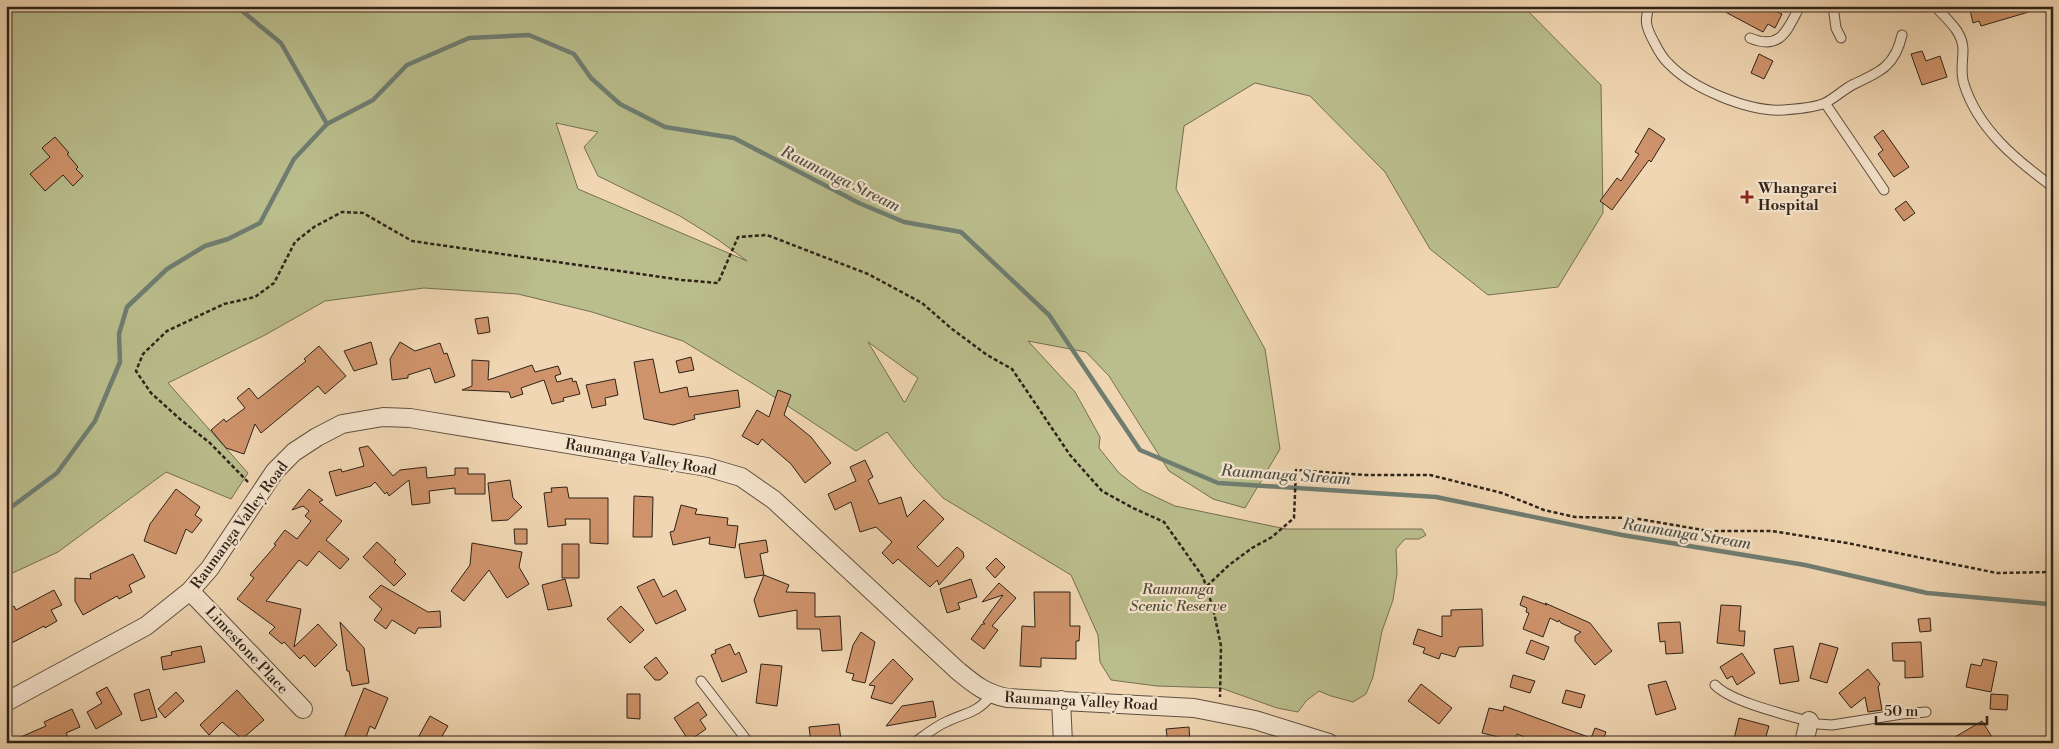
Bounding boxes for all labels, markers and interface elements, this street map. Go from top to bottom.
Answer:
water label: Raumanga Stream [777,141,904,217]
place label: Whangarei Hospital [1757,179,1837,215]
marker: Whangarei Hospital [1740,190,1754,204]
street label: Raumanga Valley Road [564,435,719,480]
street label: Raumanga Valley Road [187,457,293,593]
water label: Raumanga Stream [1219,460,1353,490]
water label: Raumanga Stream [1620,514,1754,554]
park label: Raumanga Scenic Reserve [1130,580,1226,616]
street label: Limestone Place [201,603,292,698]
street label: Raumanga Valley Road [1004,688,1159,715]
scale bar [1876,694,1988,726]
text: 50 m [1884,702,1918,721]

